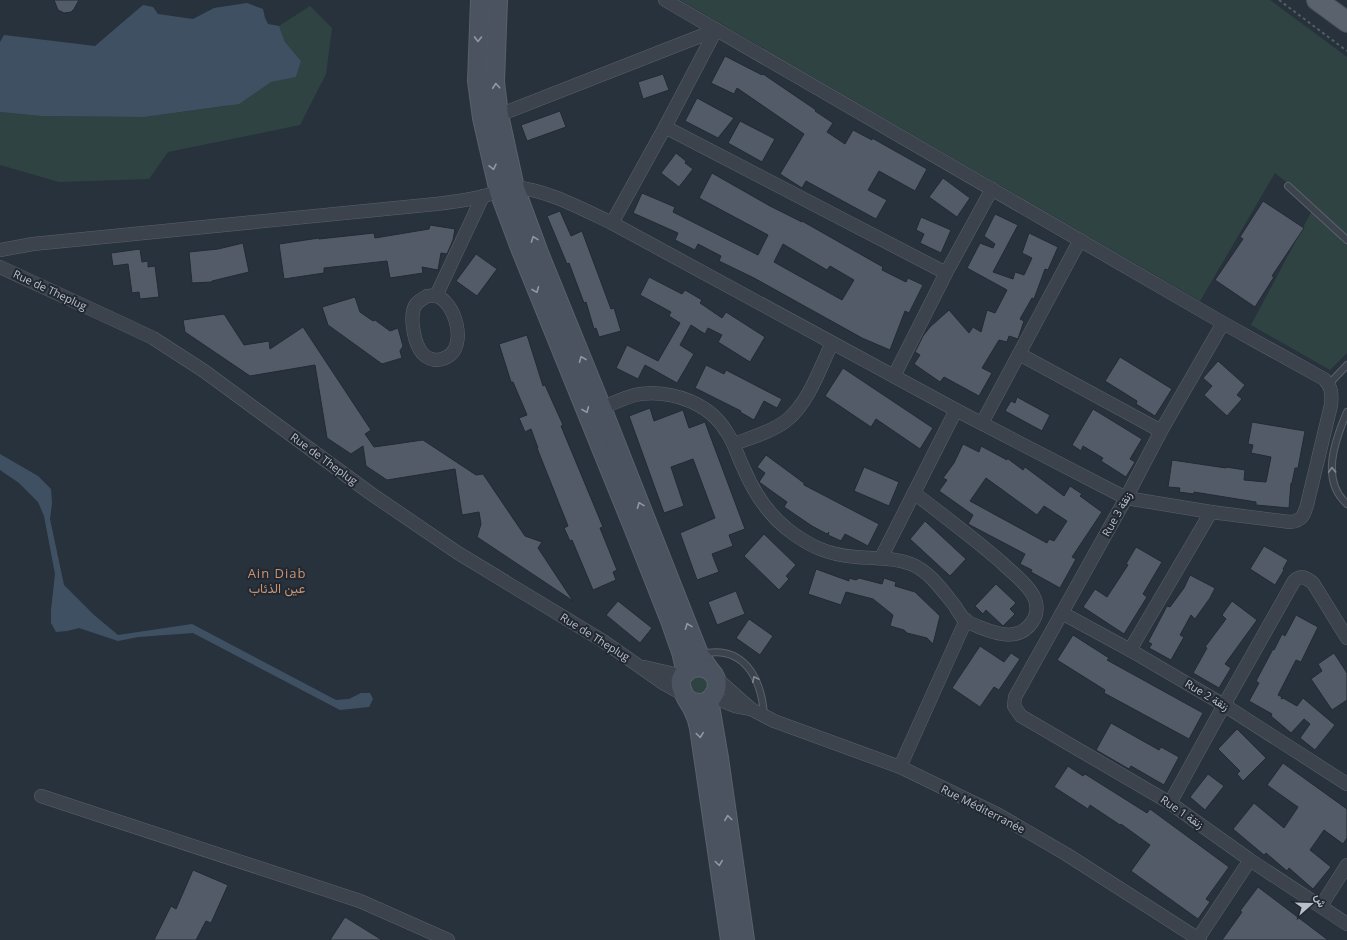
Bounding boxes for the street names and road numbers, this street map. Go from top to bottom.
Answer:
street label: Rue de Theplug [11,266,89,313]
street label: Rue de Theplug [288,429,361,488]
street label: Rue 3 زنقة [1098,488,1135,539]
street label: Rue de Theplug [558,609,633,664]
street label: Rue 2 زنقة [1182,676,1232,714]
street label: Rue Méditerranée [939,781,1028,836]
street label: Rue 1 زنقة [1158,792,1207,832]

